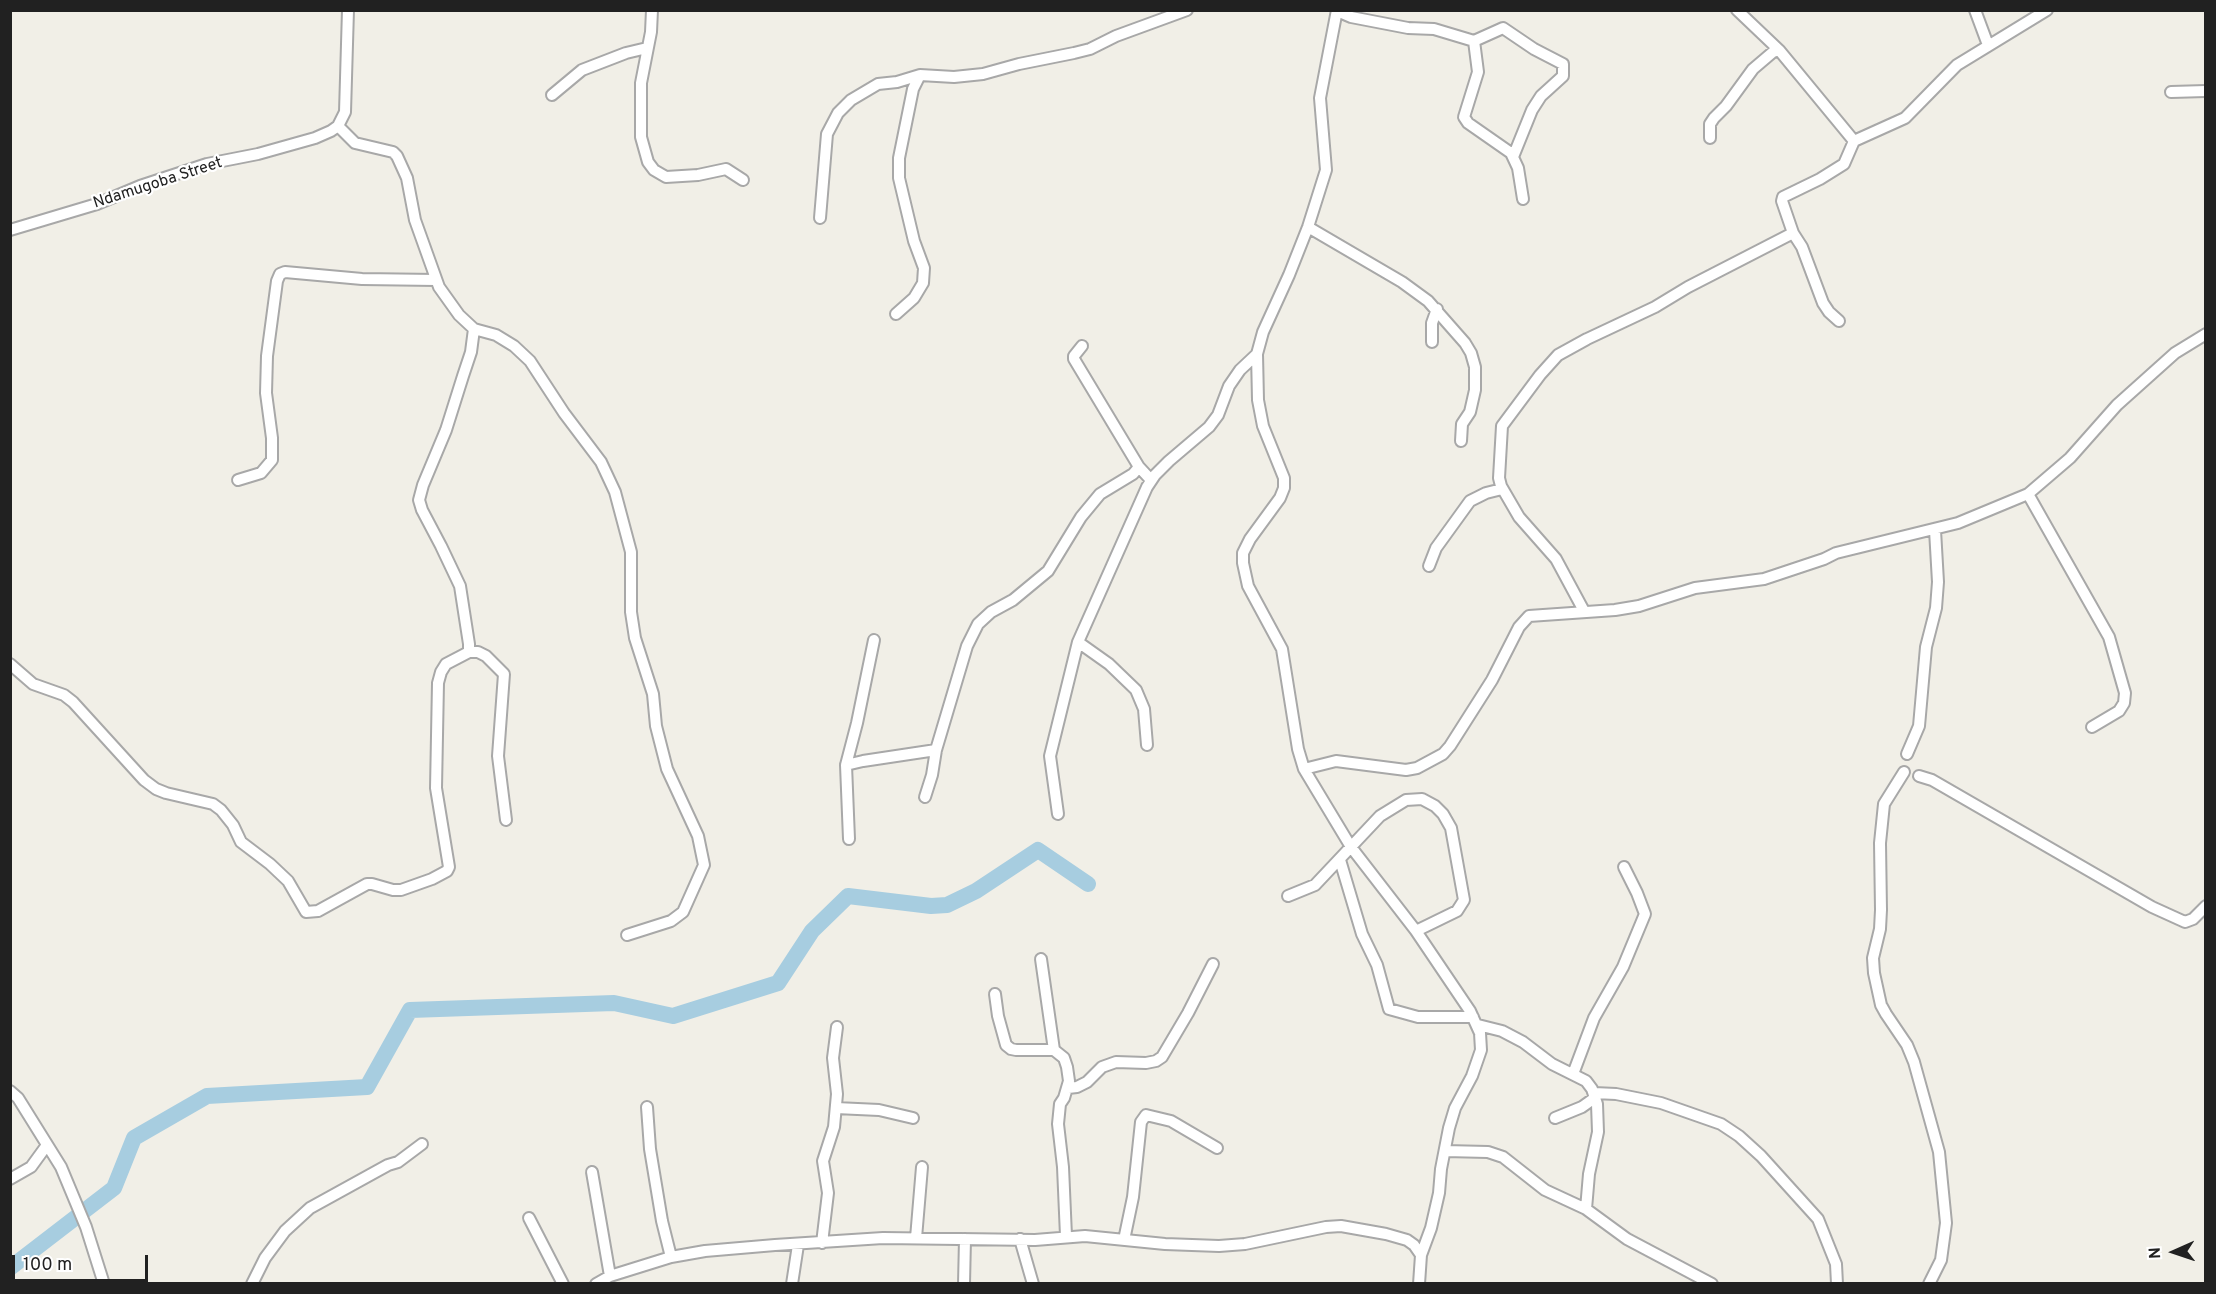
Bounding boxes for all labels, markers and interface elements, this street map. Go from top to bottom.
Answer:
street label: Ndamugoba Street [91,154,225,214]
north arrow [2144,1222,2204,1282]
scale bar [15,1243,152,1281]
text: N [2146,1247,2166,1259]
text: 100 m [23,1254,72,1277]

